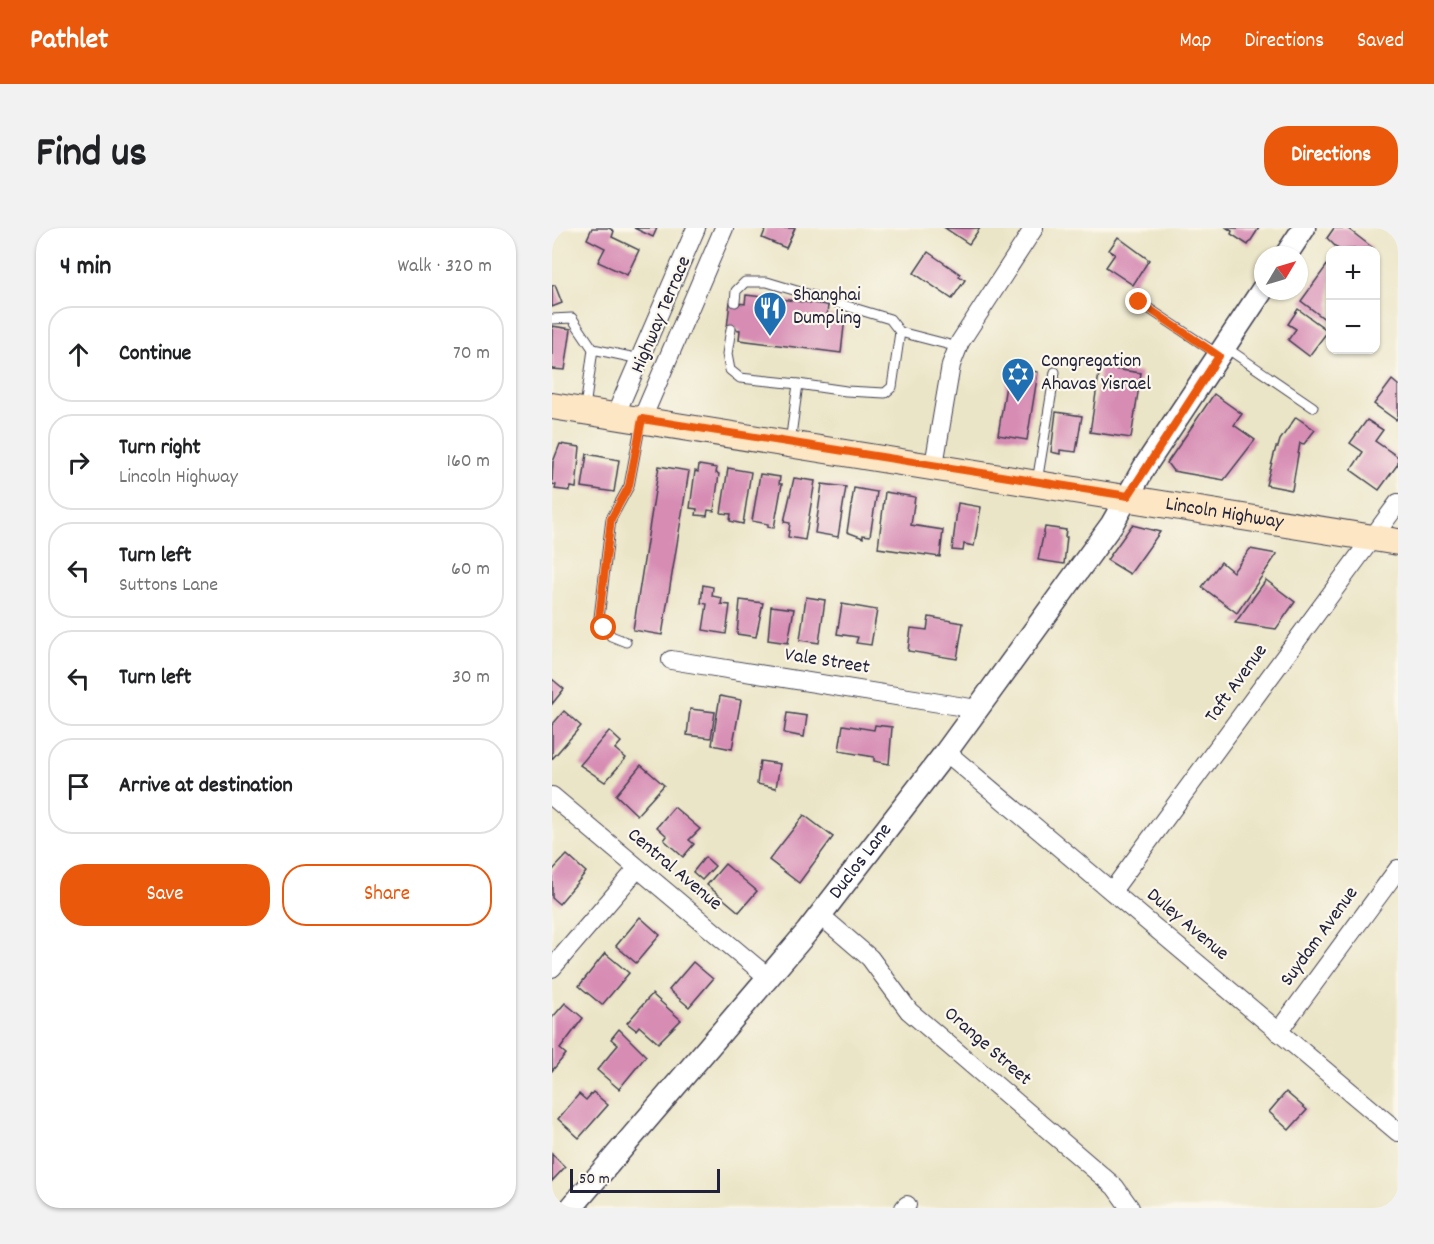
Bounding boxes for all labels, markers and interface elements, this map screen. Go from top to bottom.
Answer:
text: Pathlet [30,22,108,62]
text: Map [1180,27,1211,57]
text: Directions [1244,27,1324,57]
text: Saved [1357,27,1404,57]
text: Find us [36,126,147,186]
button: Directions [1264,126,1398,186]
north arrow [1254,246,1308,300]
map controls [1326,246,1380,354]
button: + [1326,246,1380,300]
text: 4 min [60,249,111,286]
street label: Highway Terrace [625,252,699,378]
text: Walk · 320 m [398,253,492,281]
place label: Shanghai Dumpling [793,282,861,333]
route end [1125,288,1151,314]
restaurant icon: Shanghai Dumpling [752,290,788,337]
button: − [1326,300,1380,354]
icon: ahead [62,338,95,371]
text: Continue [119,339,191,370]
text: 70 m [453,340,490,368]
place label: Congregation Ahavas Yisrael [1041,348,1151,399]
synagogue icon: Congregation Ahavas Yisrael [1000,356,1036,403]
text: Turn right [119,433,201,464]
icon: right [62,446,95,479]
text: 160 m [447,448,490,476]
text: Lincoln Highway [119,464,238,492]
street label: Lincoln Highway [1163,491,1286,537]
text: Turn left [119,541,191,572]
icon: left [62,554,95,587]
text: 60 m [451,556,490,584]
text: Suttons Lane [119,572,218,600]
route start [590,614,616,640]
street label: Taft Avenue [1199,639,1275,729]
street label: Vale Street [782,641,872,683]
icon: left [62,662,95,695]
text: Turn left [119,663,191,694]
text: 30 m [452,664,490,692]
icon: arrive [62,770,95,803]
text: Arrive at destination [119,771,293,802]
street label: Duclos Lane [823,818,900,906]
street label: Central Avenue [621,822,728,918]
button: Save [60,864,270,926]
button: Share [282,864,492,926]
street label: Suydam Avenue [1274,881,1366,993]
street label: Duley Avenue [1140,882,1234,968]
street label: Orange Street [937,1001,1037,1093]
scale bar [570,1166,720,1194]
text: 50 m [579,1168,610,1191]

